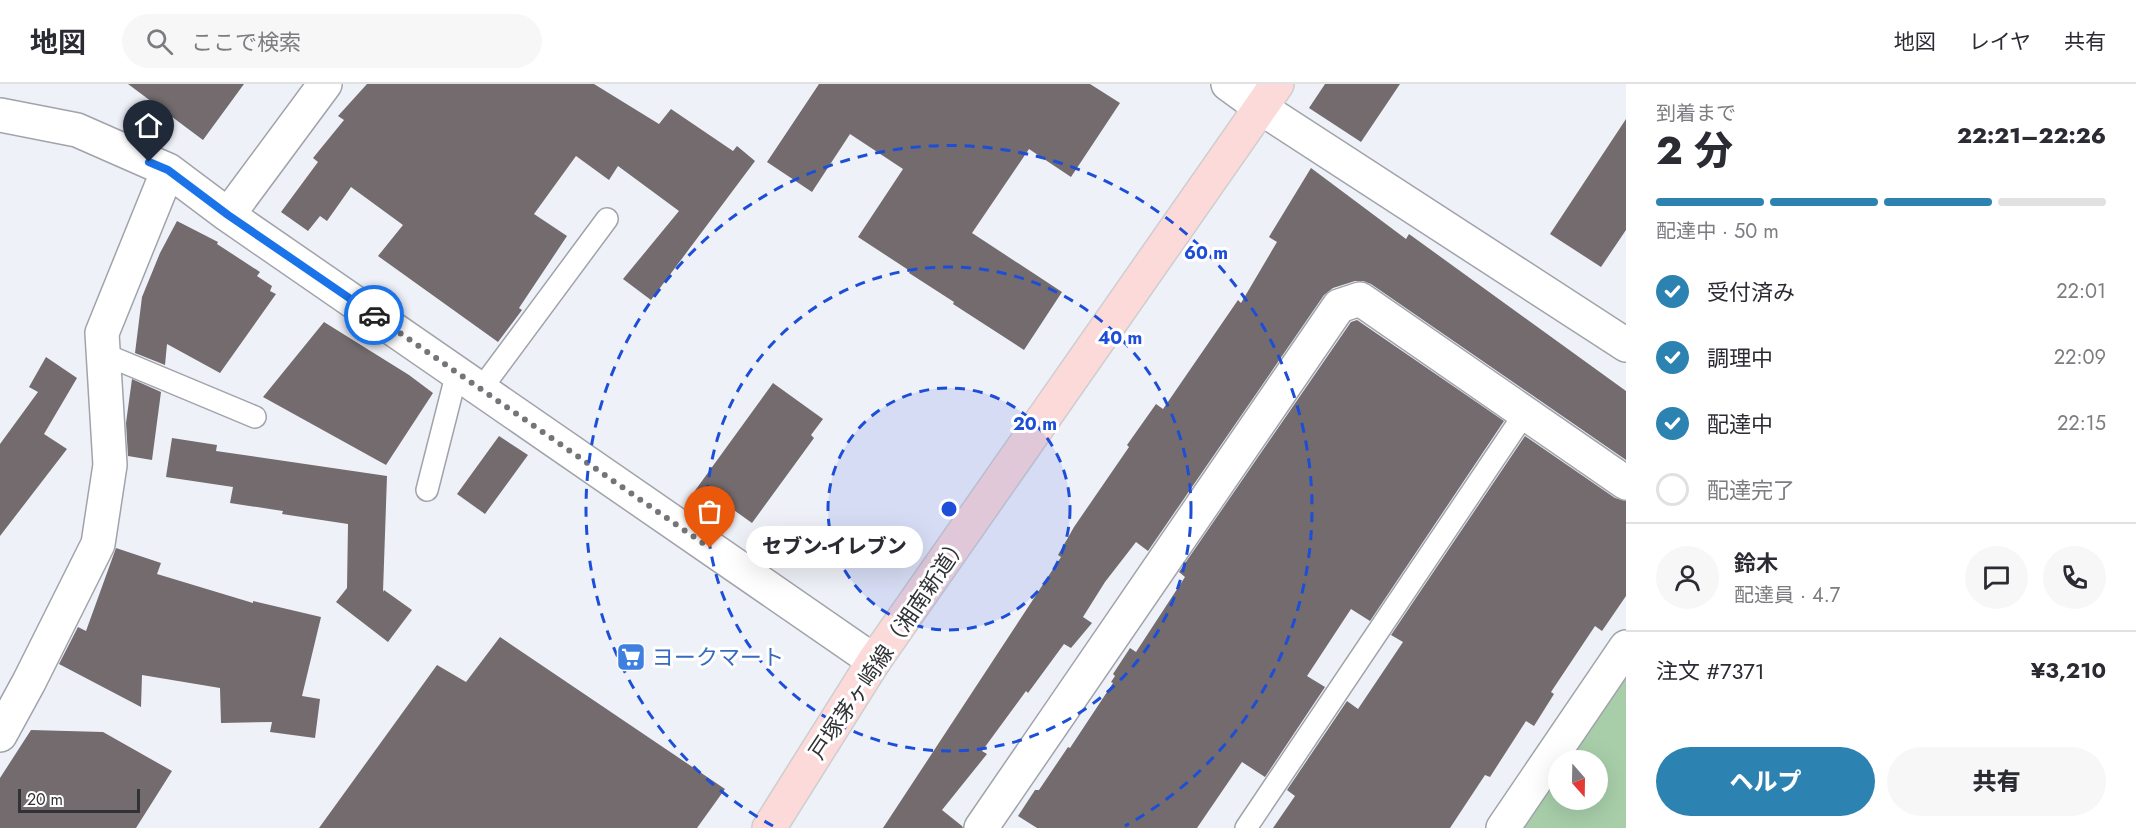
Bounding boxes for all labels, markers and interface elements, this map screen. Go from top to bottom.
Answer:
search box [122,14,542,68]
text: 地図 [30,22,86,63]
icon: search [143,25,176,58]
text: ここで検索 [191,26,301,58]
text: 地図 [1894,27,1936,57]
text: レイヤ [1969,27,2031,57]
text: 共有 [2064,27,2106,57]
text: 到着まで [1656,99,1736,128]
pin [123,100,174,162]
icon: home [132,109,165,142]
text: 22:21–22:26 [1957,119,2106,151]
text: 2 分 [1656,122,1733,179]
text: 配達中 · 50 m [1656,217,1779,246]
text: 60 m [1184,240,1228,266]
icon: check [1656,275,1689,308]
text: 受付済み [1707,276,1795,308]
text: 22:01 [2056,277,2106,306]
courier [344,285,404,345]
icon: car [358,299,391,332]
text: 40 m [1098,325,1142,351]
icon: check [1656,341,1689,374]
text: 調理中 [1707,342,1773,374]
text: 22:09 [2054,343,2106,372]
icon: check [1656,407,1689,440]
text: 配達中 [1707,408,1773,440]
text: 22:15 [2057,409,2106,438]
text: 20 m [1013,411,1057,437]
text: 配達完了 [1707,474,1795,506]
pin [684,486,735,548]
icon: bag [693,495,726,528]
centre of rings [939,499,959,519]
callout: セブン-イレブン [746,527,923,569]
street label: 戸塚茅ヶ崎線（湘南新道） [801,529,975,765]
text: セブン-イレブン [762,532,907,561]
button: person [1656,546,1719,609]
button: chat [1965,546,2028,609]
button: phone [2043,546,2106,609]
text: 鈴木 [1734,547,1778,579]
text: 配達員 · 4.7 [1734,581,1840,610]
supermarket icon: ヨークマート [615,641,647,673]
place label: ヨークマート [652,641,784,673]
text: ¥3,210 [2031,654,2106,686]
text: 注文 #7371 [1656,655,1765,687]
button: ヘルプ [1656,747,1875,816]
button: 共有 [1887,747,2106,816]
north arrow [1548,750,1608,810]
map controls [1548,750,1608,810]
scale bar [18,786,140,814]
text: 20 m [27,788,63,811]

